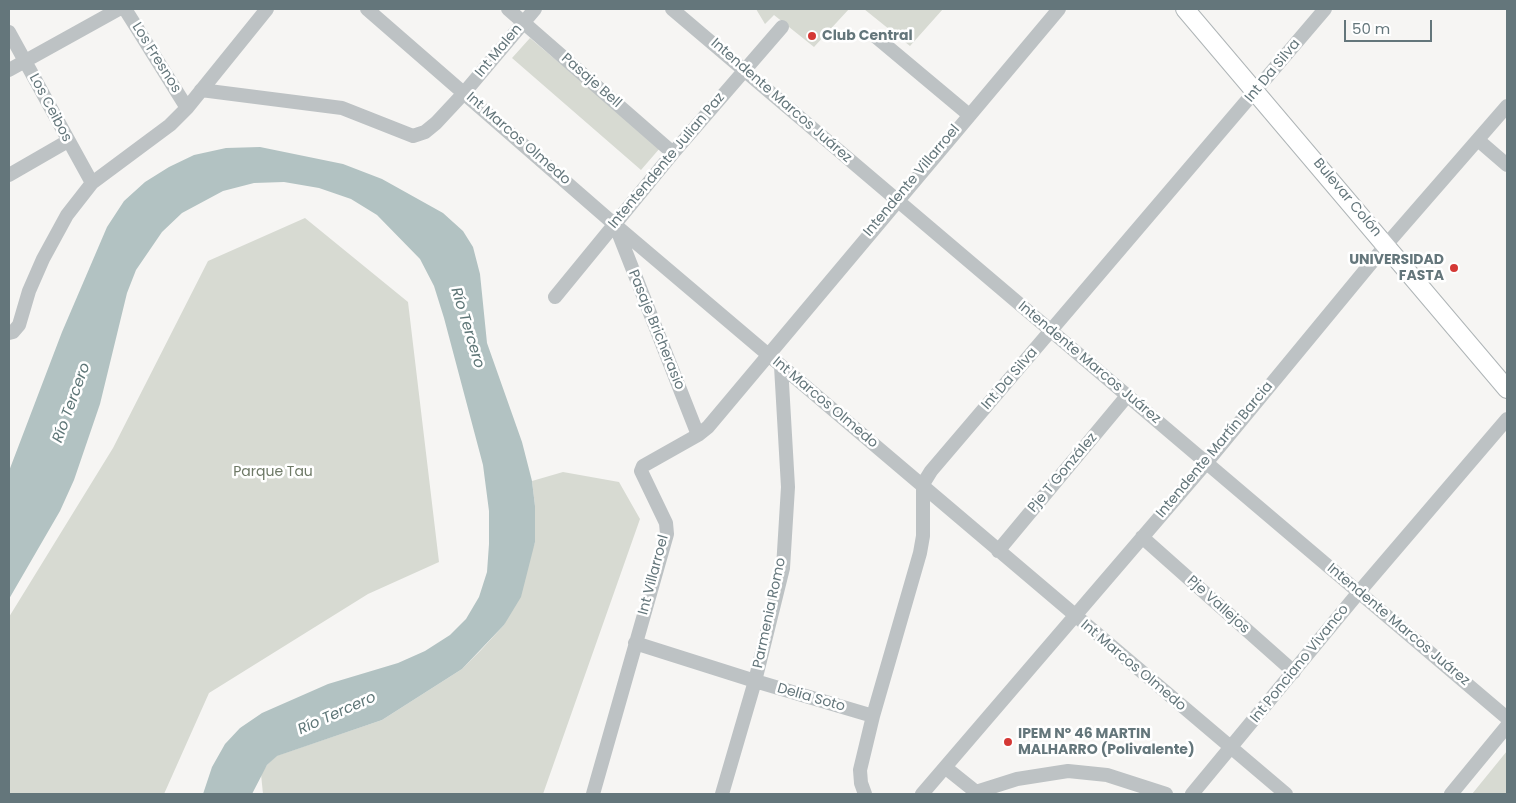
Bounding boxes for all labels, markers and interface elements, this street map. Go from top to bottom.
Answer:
scale bar [1346,10,1434,42]
text: 50 m [1352,18,1390,39]
street label: Los Fresnos [128,20,184,96]
street label: Int Malen [472,21,526,81]
place label: Club Central [822,28,913,44]
marker: Club Central [806,30,818,42]
street label: Intendente Marcos Juárez [707,35,855,167]
street label: Int Da Silva [1242,36,1304,106]
street label: Pasaje Bell [557,50,625,112]
street label: Los Ceibos [25,71,75,145]
street label: Int Marcos Olmedo [463,89,573,189]
street label: Intentendente Julian Paz [605,90,729,232]
street label: Intendente Villarroel [860,122,964,240]
street label: Bulevar Colón [1309,155,1385,241]
place label: UNIVERSIDAD FASTA [1349,252,1444,284]
marker: UNIVERSIDAD FASTA [1448,262,1460,274]
street label: Pasaje Bricherasio [624,268,688,392]
water label: Río Tercero [446,285,488,371]
street label: Intendente Marcos Juárez [1014,298,1164,428]
street label: Int Da Silva [978,345,1042,413]
street label: Int Marcos Olmedo [769,354,881,452]
water label: Río Tercero [49,361,95,445]
street label: Intendente Martín Barcia [1153,379,1277,521]
street label: Pje T González [1025,430,1101,516]
park label: Parque Tau [233,464,313,480]
street label: Int Villarroel [635,533,673,617]
street label: Parmenia Romo [750,556,790,670]
street label: Intendente Marcos Juárez [1323,560,1473,690]
street label: Pje Vallejos [1183,573,1253,637]
street label: Int Ponciano Vivanco [1247,602,1353,726]
street label: Int Marcos Olmedo [1077,617,1189,715]
street label: Delia Soto [775,680,847,716]
water label: Río Tercero [295,689,379,739]
place label: IPEM Nº 46 MARTIN MALHARRO (Polivalente) [1018,726,1195,759]
marker: IPEM Nº 46 MARTIN MALHARRO (Polivalente) [1002,736,1014,748]

